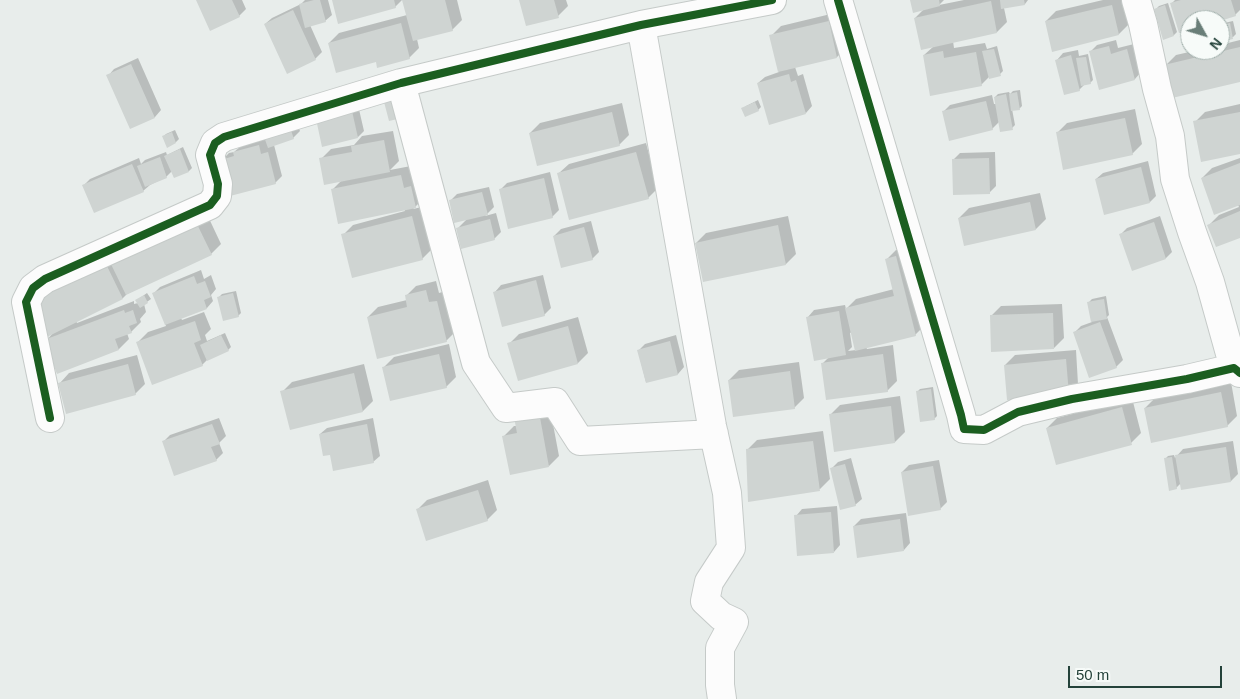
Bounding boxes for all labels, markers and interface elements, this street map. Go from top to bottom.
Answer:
north arrow [1180,10,1230,60]
text: N [1206,35,1225,53]
scale bar [1070,656,1224,688]
text: 50 m [1076,666,1109,683]

